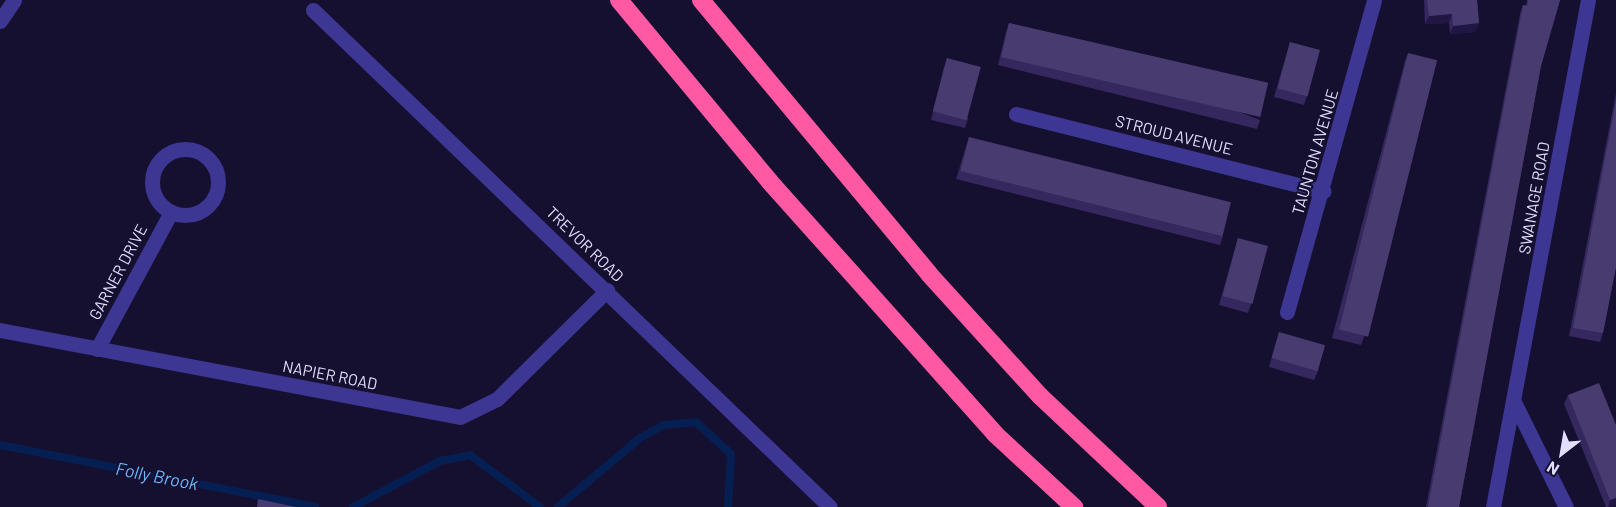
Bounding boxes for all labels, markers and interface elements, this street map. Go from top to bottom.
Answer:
street label: TAUNTON AVENUE [1288,87,1342,217]
street label: STROUD AVENUE [1113,111,1235,159]
street label: SWANAGE ROAD [1515,140,1553,256]
street label: TREVOR ROAD [542,202,628,286]
street label: GARNER DRIVE [85,221,151,323]
street label: NAPIER ROAD [281,356,379,394]
north arrow [1532,423,1592,483]
water label: Folly Brook [114,457,200,495]
text: N [1543,458,1562,480]

